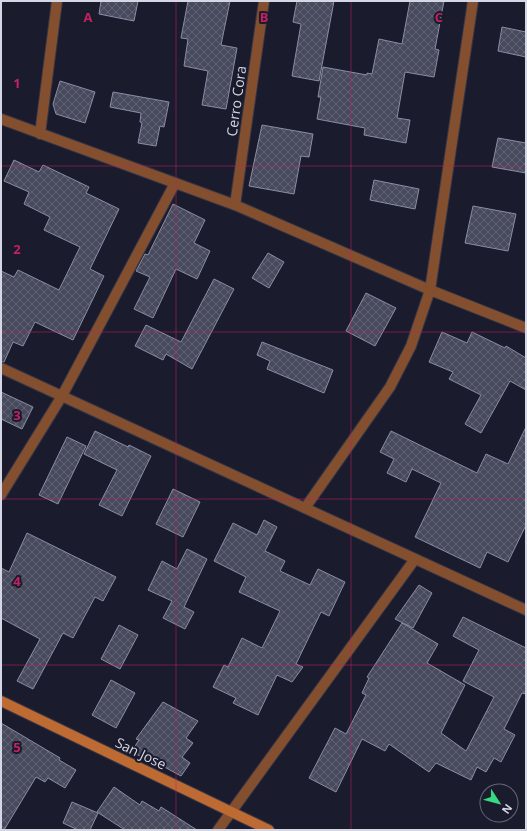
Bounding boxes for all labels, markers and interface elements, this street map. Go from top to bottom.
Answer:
text: A [84,8,93,26]
text: B [260,8,269,26]
text: C [435,8,443,26]
street label: Cerro Cora [222,65,250,137]
text: 1 [13,74,21,92]
text: 2 [13,240,21,258]
text: 3 [13,406,21,424]
text: 4 [13,572,21,590]
street label: San Jose [112,733,170,774]
text: 5 [13,738,21,756]
north arrow [479,783,519,823]
text: N [499,801,516,817]

